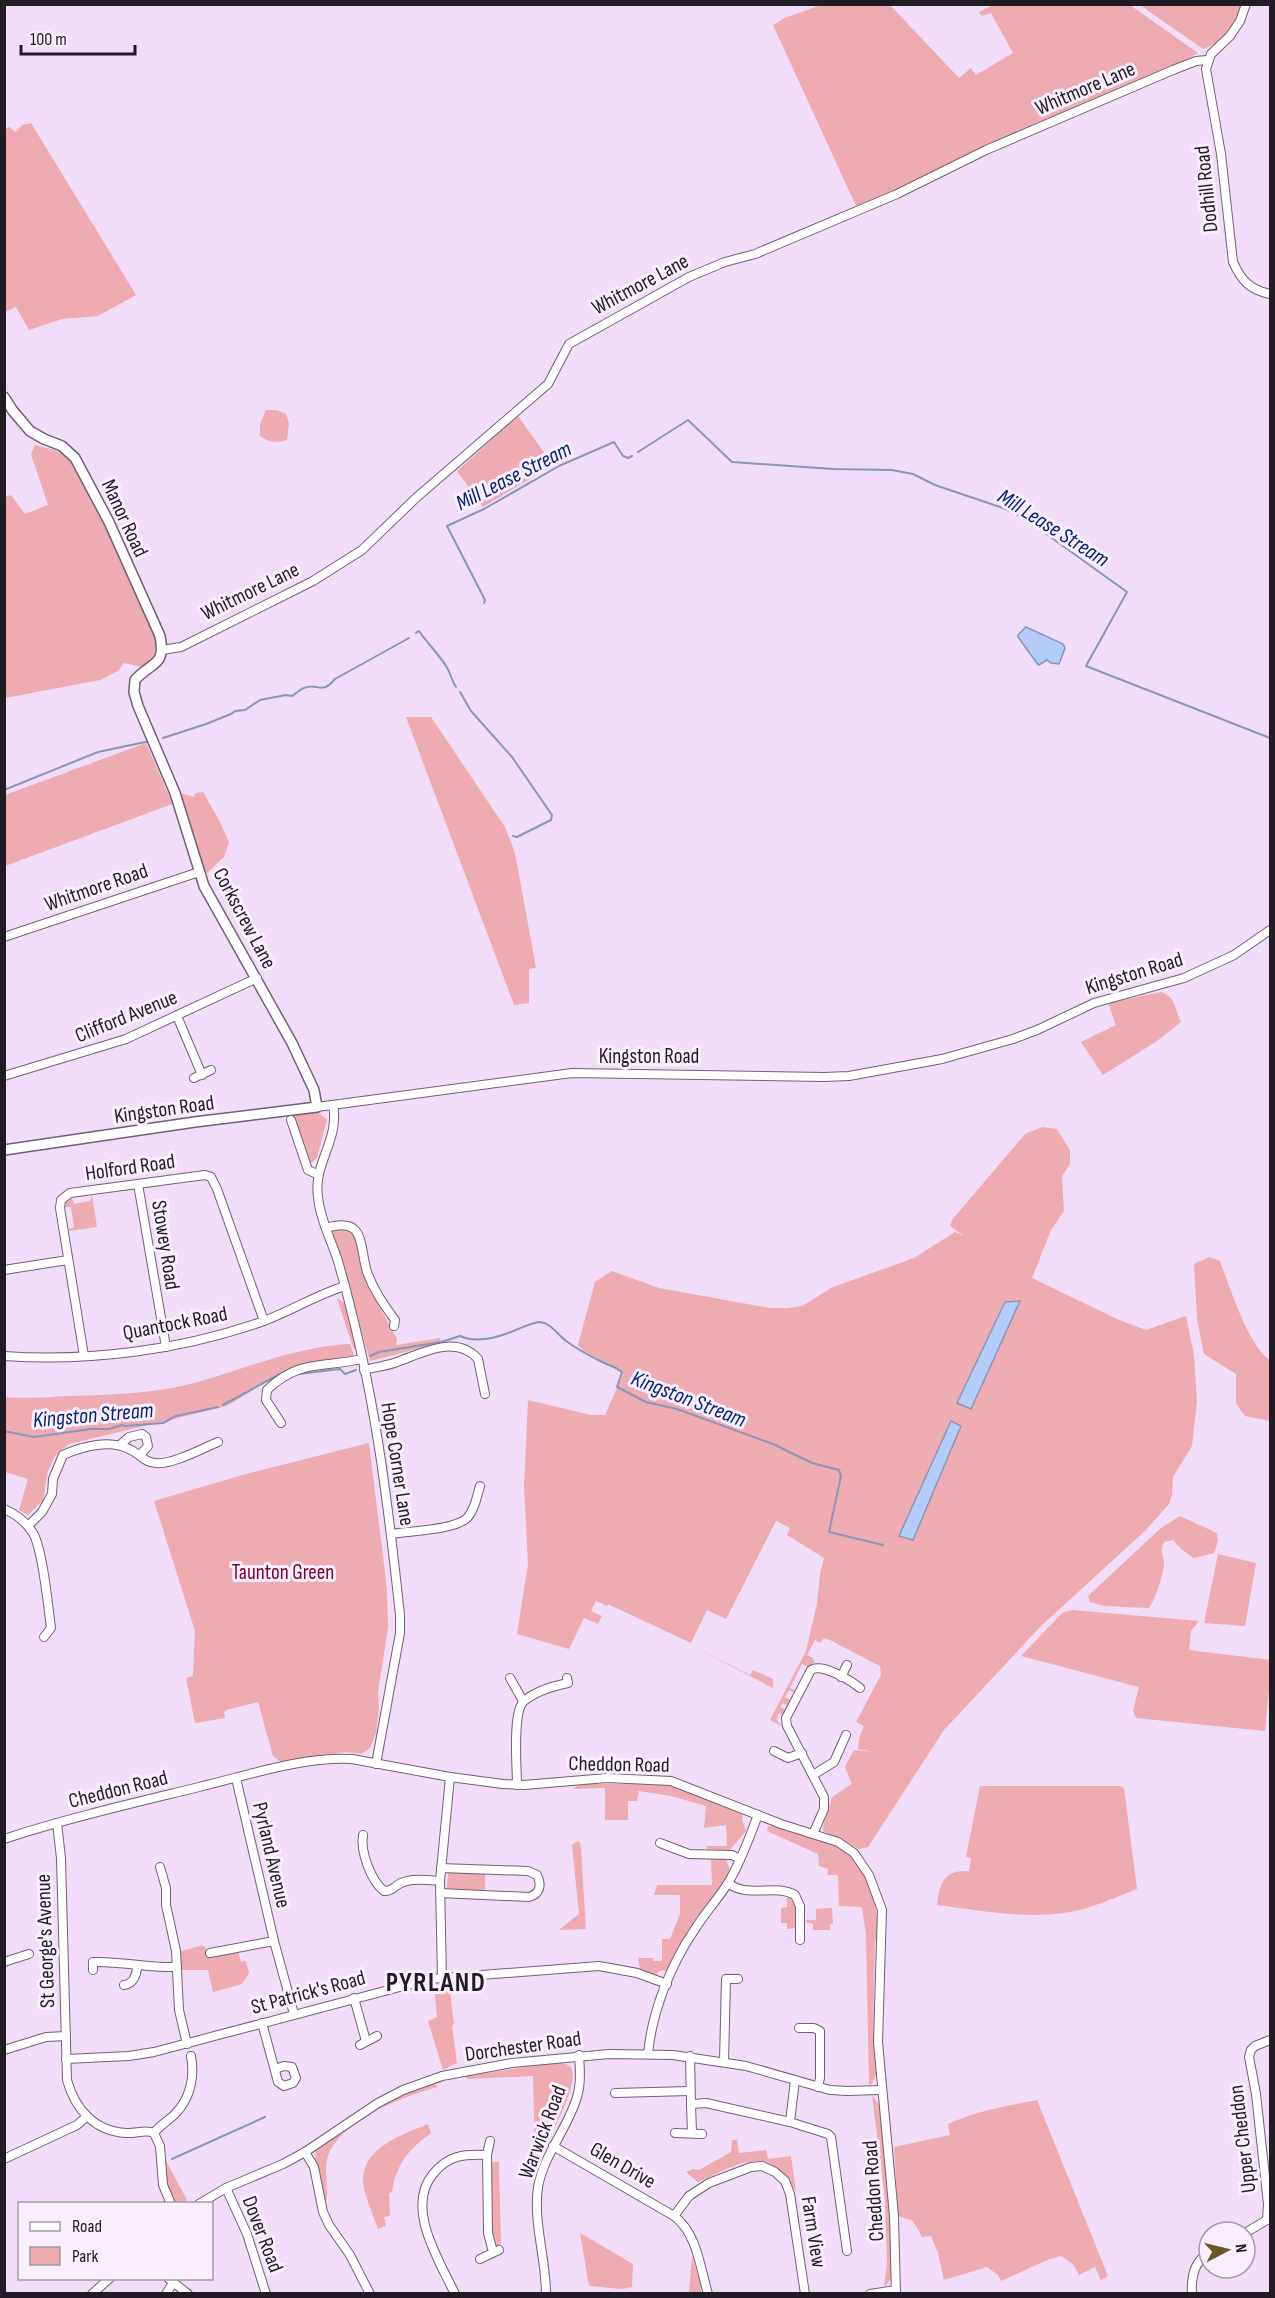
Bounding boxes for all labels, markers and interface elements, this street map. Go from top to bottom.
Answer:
scale bar [21,18,135,56]
text: 100 m [30,29,67,50]
street label: Whitmore Lane [1032,56,1139,121]
street label: Dodhill Road [1190,144,1223,233]
street label: Whitmore Lane [588,249,693,320]
water label: Mill Lease Stream [451,436,576,517]
street label: Manor Road [96,475,153,561]
water label: Mill Lease Stream [993,483,1114,573]
street label: Whitmore Lane [197,557,303,626]
street label: Whitmore Road [41,858,151,917]
street label: Corkscrew Lane [208,863,282,973]
street label: Kingston Road [1082,947,1186,1000]
street label: Clifford Avenue [71,985,181,1048]
street label: Kingston Road [599,1044,699,1069]
street label: Kingston Road [112,1090,216,1129]
street label: Holford Road [84,1149,177,1186]
street label: Stowey Road [146,1199,185,1292]
street label: Quantock Road [121,1301,230,1346]
water label: Kingston Stream [627,1365,750,1434]
water label: Kingston Stream [32,1397,155,1434]
street label: Hope Corner Lane [375,1401,420,1528]
park label: Taunton Green [232,1560,334,1585]
street label: Cheddon Road [568,1751,670,1778]
street label: Cheddon Road [66,1765,170,1814]
street label: Pyrland Avenue [247,1800,296,1910]
street label: St George's Avenue [31,1874,60,2008]
street label: St Patrick's Road [248,1965,368,2020]
district label: PYRLAND [386,1967,486,1999]
street label: Dorchester Road [463,2026,583,2067]
street label: Warwick Road [513,2082,572,2182]
street label: Upper Cheddon [1223,2084,1262,2194]
street label: Glen Drive [585,2137,660,2194]
street label: Cheddon Road [858,2140,889,2242]
street label: Dover Road [237,2193,288,2276]
street label: Farm View [796,2195,832,2270]
legend [18,2202,213,2280]
text: Road [72,2216,102,2237]
north arrow [1197,2220,1257,2280]
text: N [1230,2243,1250,2254]
text: Park [72,2246,98,2267]

